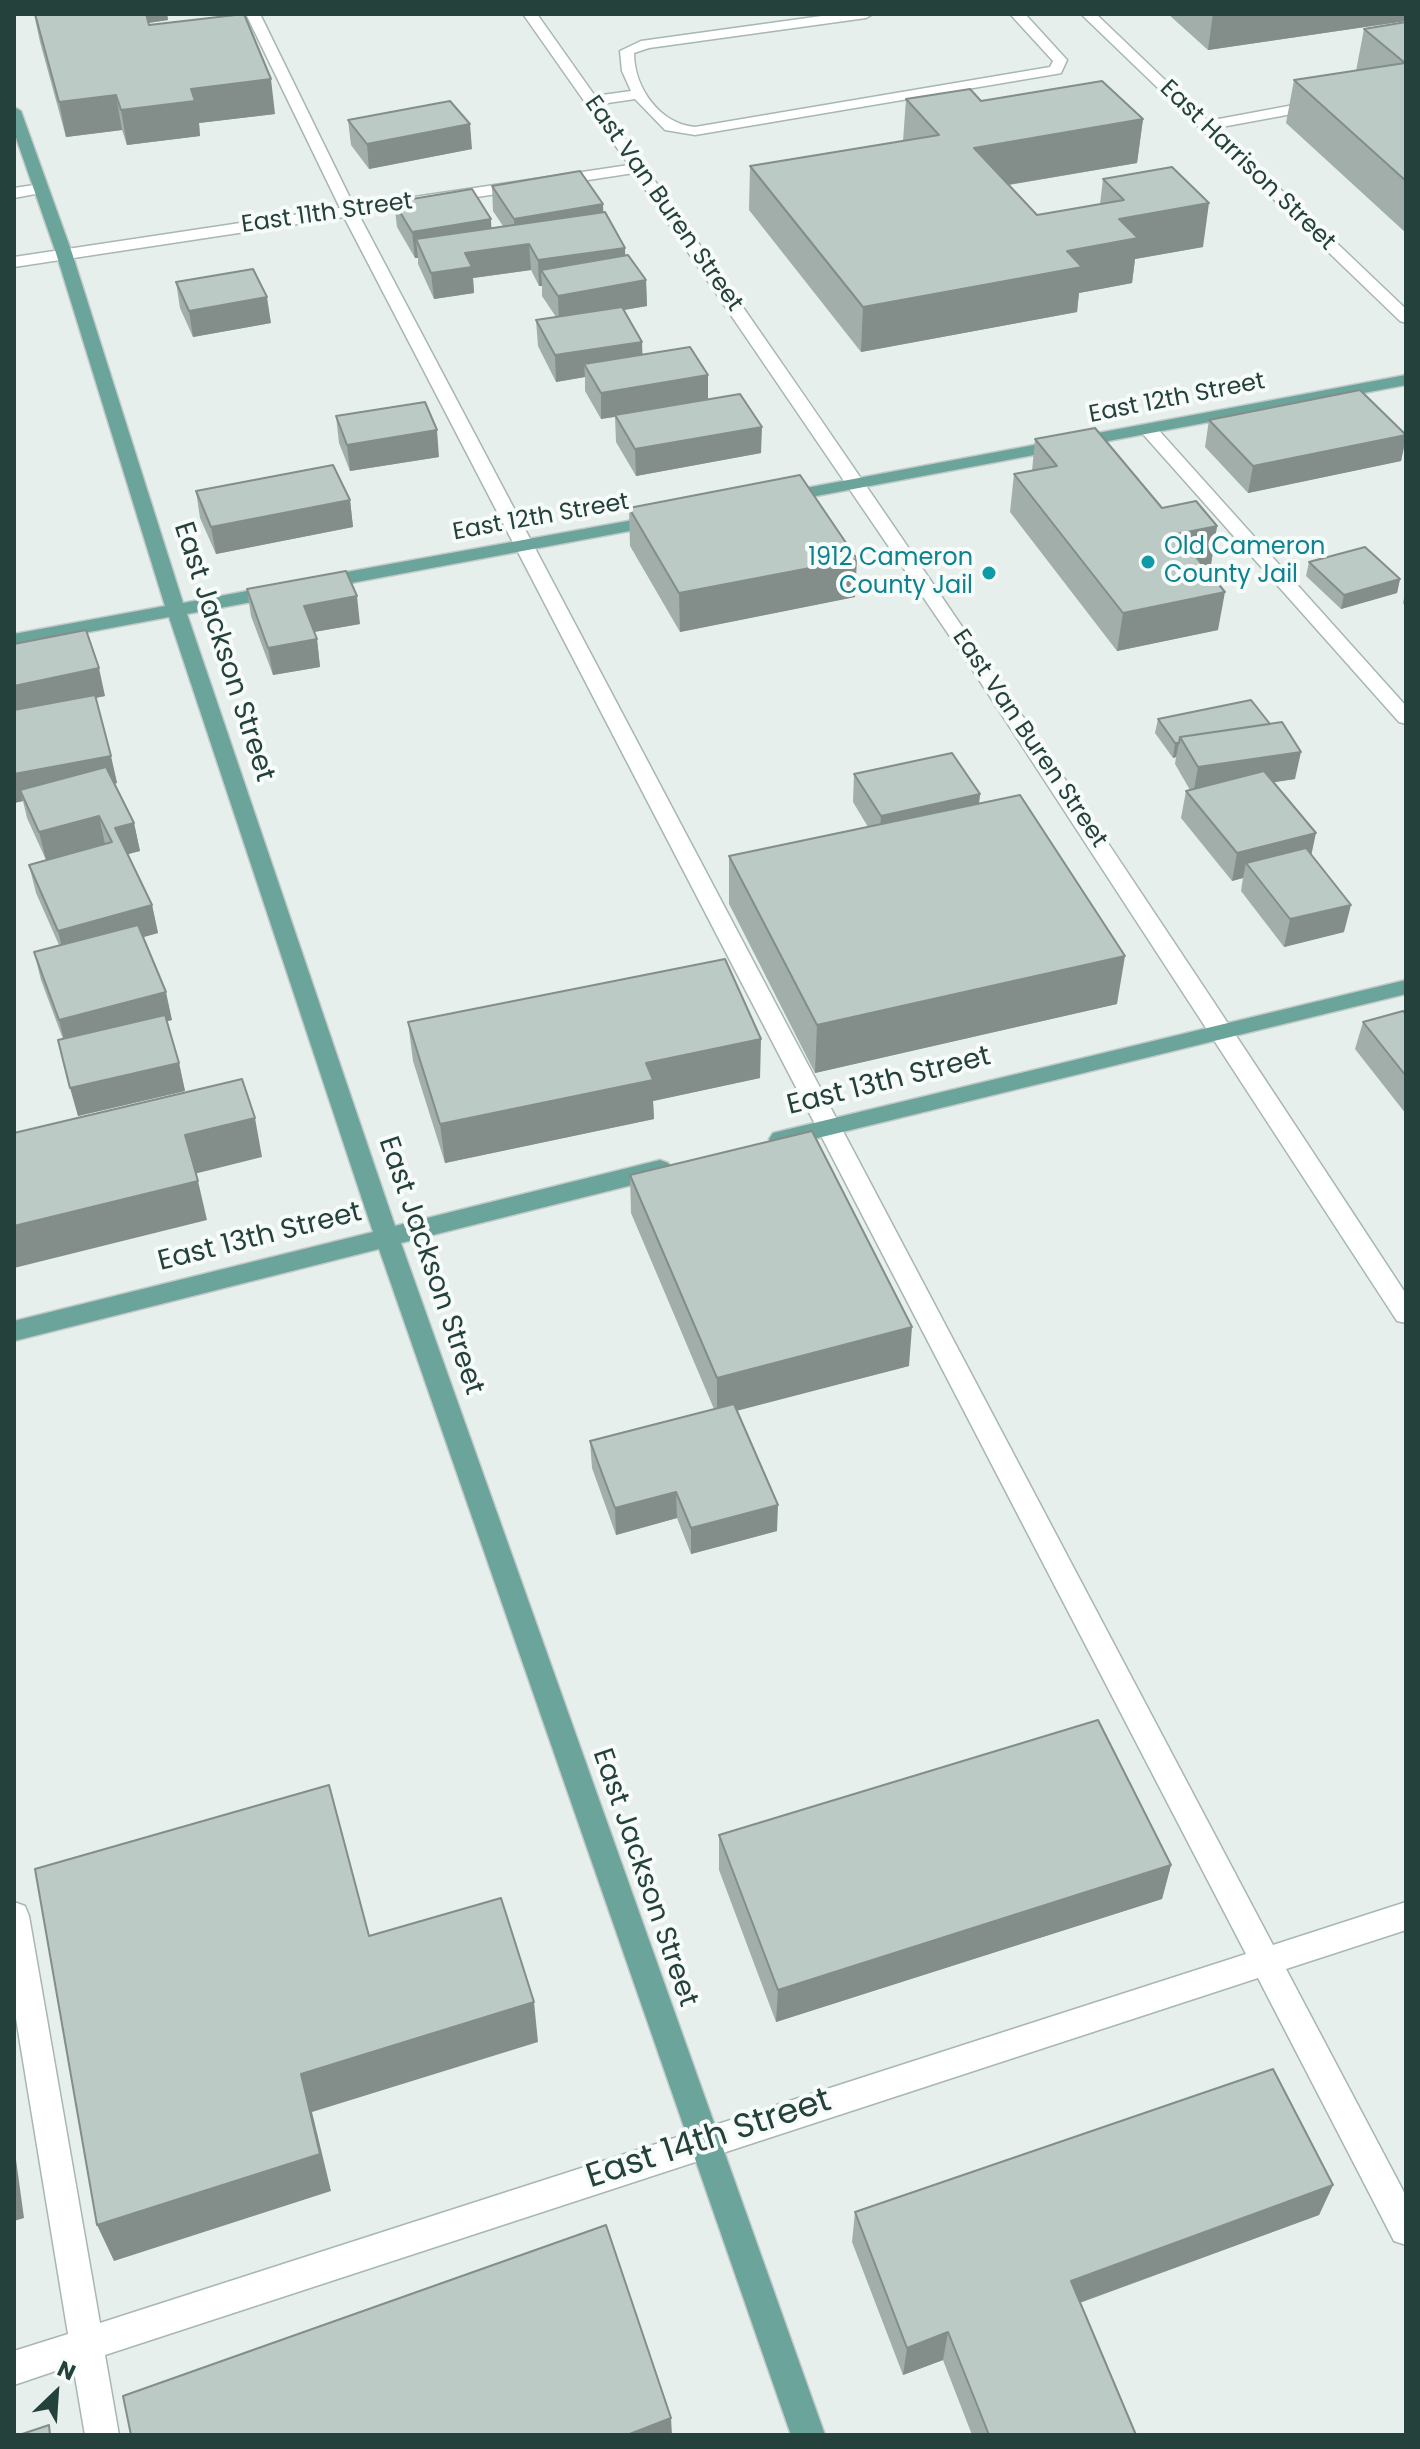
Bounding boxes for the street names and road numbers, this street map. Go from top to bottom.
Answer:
street label: East Harrison Street [1153,75,1341,257]
street label: East Van Buren Street [578,91,748,317]
street label: East 11th Street [240,188,414,240]
street label: East 12th Street [1087,368,1267,430]
street label: East 12th Street [451,488,631,548]
street label: East Jackson Street [165,518,281,786]
street label: East Van Buren Street [945,625,1113,853]
street label: East 13th Street [784,1040,994,1124]
street label: East Jackson Street [370,1133,490,1399]
street label: East 13th Street [155,1196,365,1280]
street label: East Jackson Street [584,1745,704,2011]
street label: East 14th Street [582,2081,836,2199]

